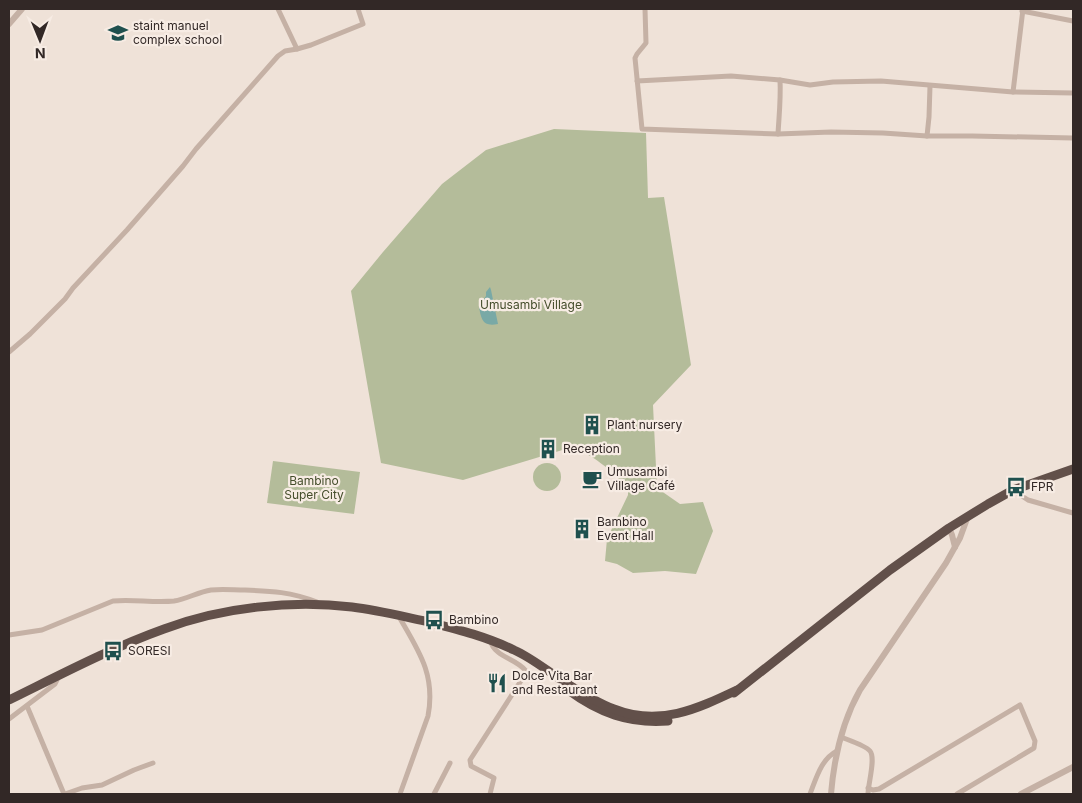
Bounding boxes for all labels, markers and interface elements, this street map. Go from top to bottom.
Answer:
north arrow [15,15,65,65]
place label: staint manuel complex school [133,18,222,47]
school or university icon: staint manuel complex school [107,22,129,44]
text: N [35,45,46,62]
park label: Umusambi Village [480,297,582,312]
building icon: Plant nursery [581,414,603,436]
place label: Plant nursery [607,417,682,432]
building icon: Reception [537,438,559,460]
place label: Reception [563,441,620,456]
place label: Umusambi Village Café [607,464,675,493]
cafe icon: Umusambi Village Café [581,468,603,490]
park label: Bambino Super City [284,473,344,502]
bus stop icon: FPR [1005,476,1027,498]
place label: FPR [1031,479,1054,494]
place label: Bambino Event Hall [597,514,654,543]
building icon: Bambino Event Hall [571,518,593,540]
bus stop icon: Bambino [423,609,445,631]
place label: Bambino [449,612,499,627]
bus stop icon: SORESI [102,640,124,662]
place label: SORESI [128,643,171,658]
place label: Dolce Vita Bar and Restaurant [512,668,598,697]
restaurant icon: Dolce Vita Bar and Restaurant [486,672,508,694]

